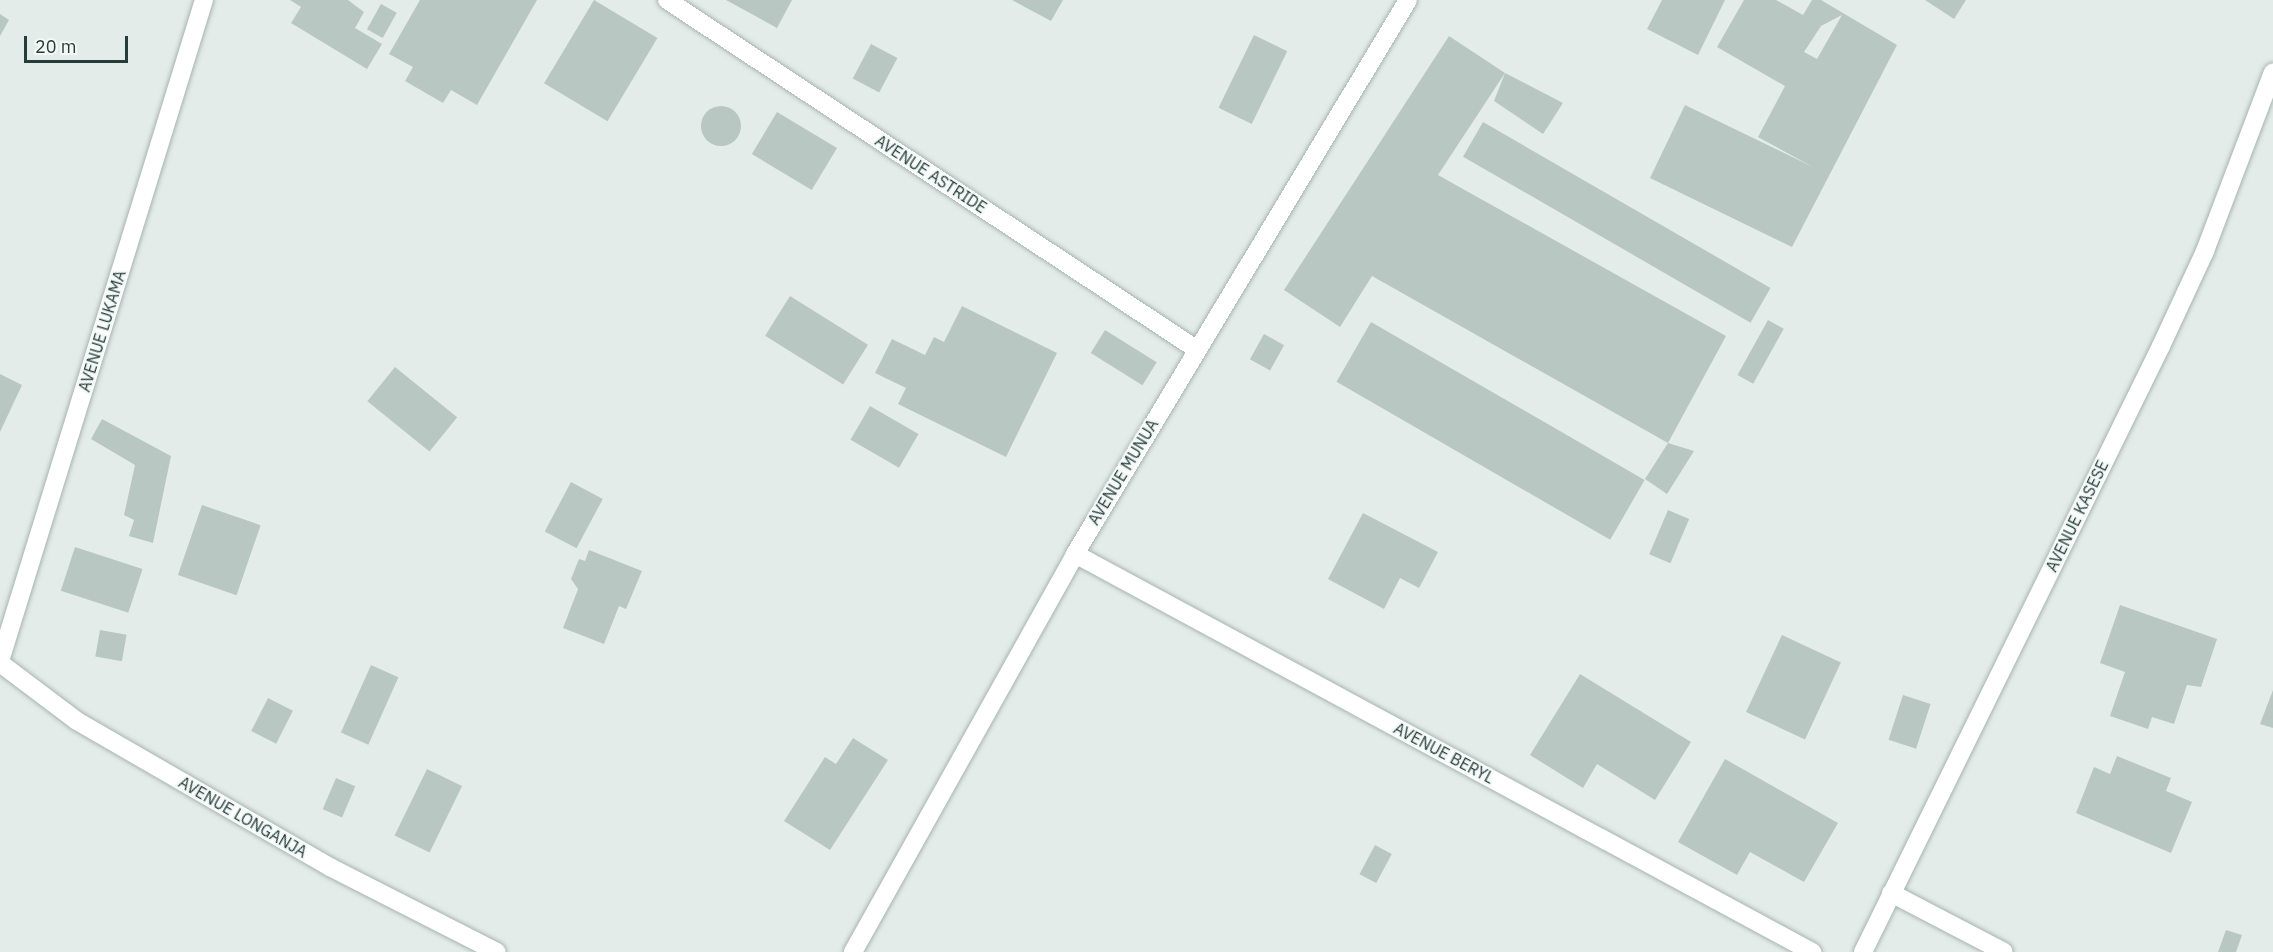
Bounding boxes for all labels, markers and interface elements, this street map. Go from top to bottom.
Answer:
scale bar [27,24,130,62]
text: 20 m [35,35,77,58]
street label: AVENUE ASTRIDE [872,131,990,217]
street label: AVENUE LUKAMA [74,268,130,394]
street label: AVENUE MUNUA [1084,416,1162,528]
street label: AVENUE KASESE [2042,457,2112,575]
street label: AVENUE BERYL [1391,718,1497,788]
street label: AVENUE LONGANJA [175,772,311,862]

